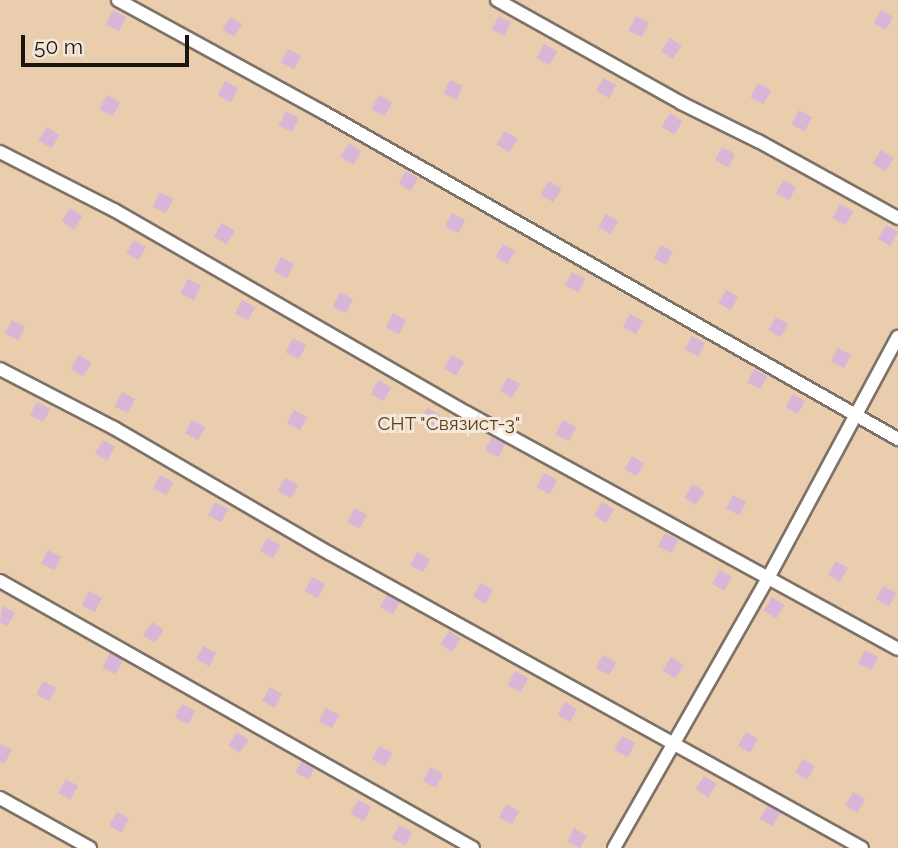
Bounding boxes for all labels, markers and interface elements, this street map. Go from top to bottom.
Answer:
scale bar [24,21,192,65]
text: 50 m [34,34,83,59]
park label: СНТ "Связист-3" [377,413,521,435]

